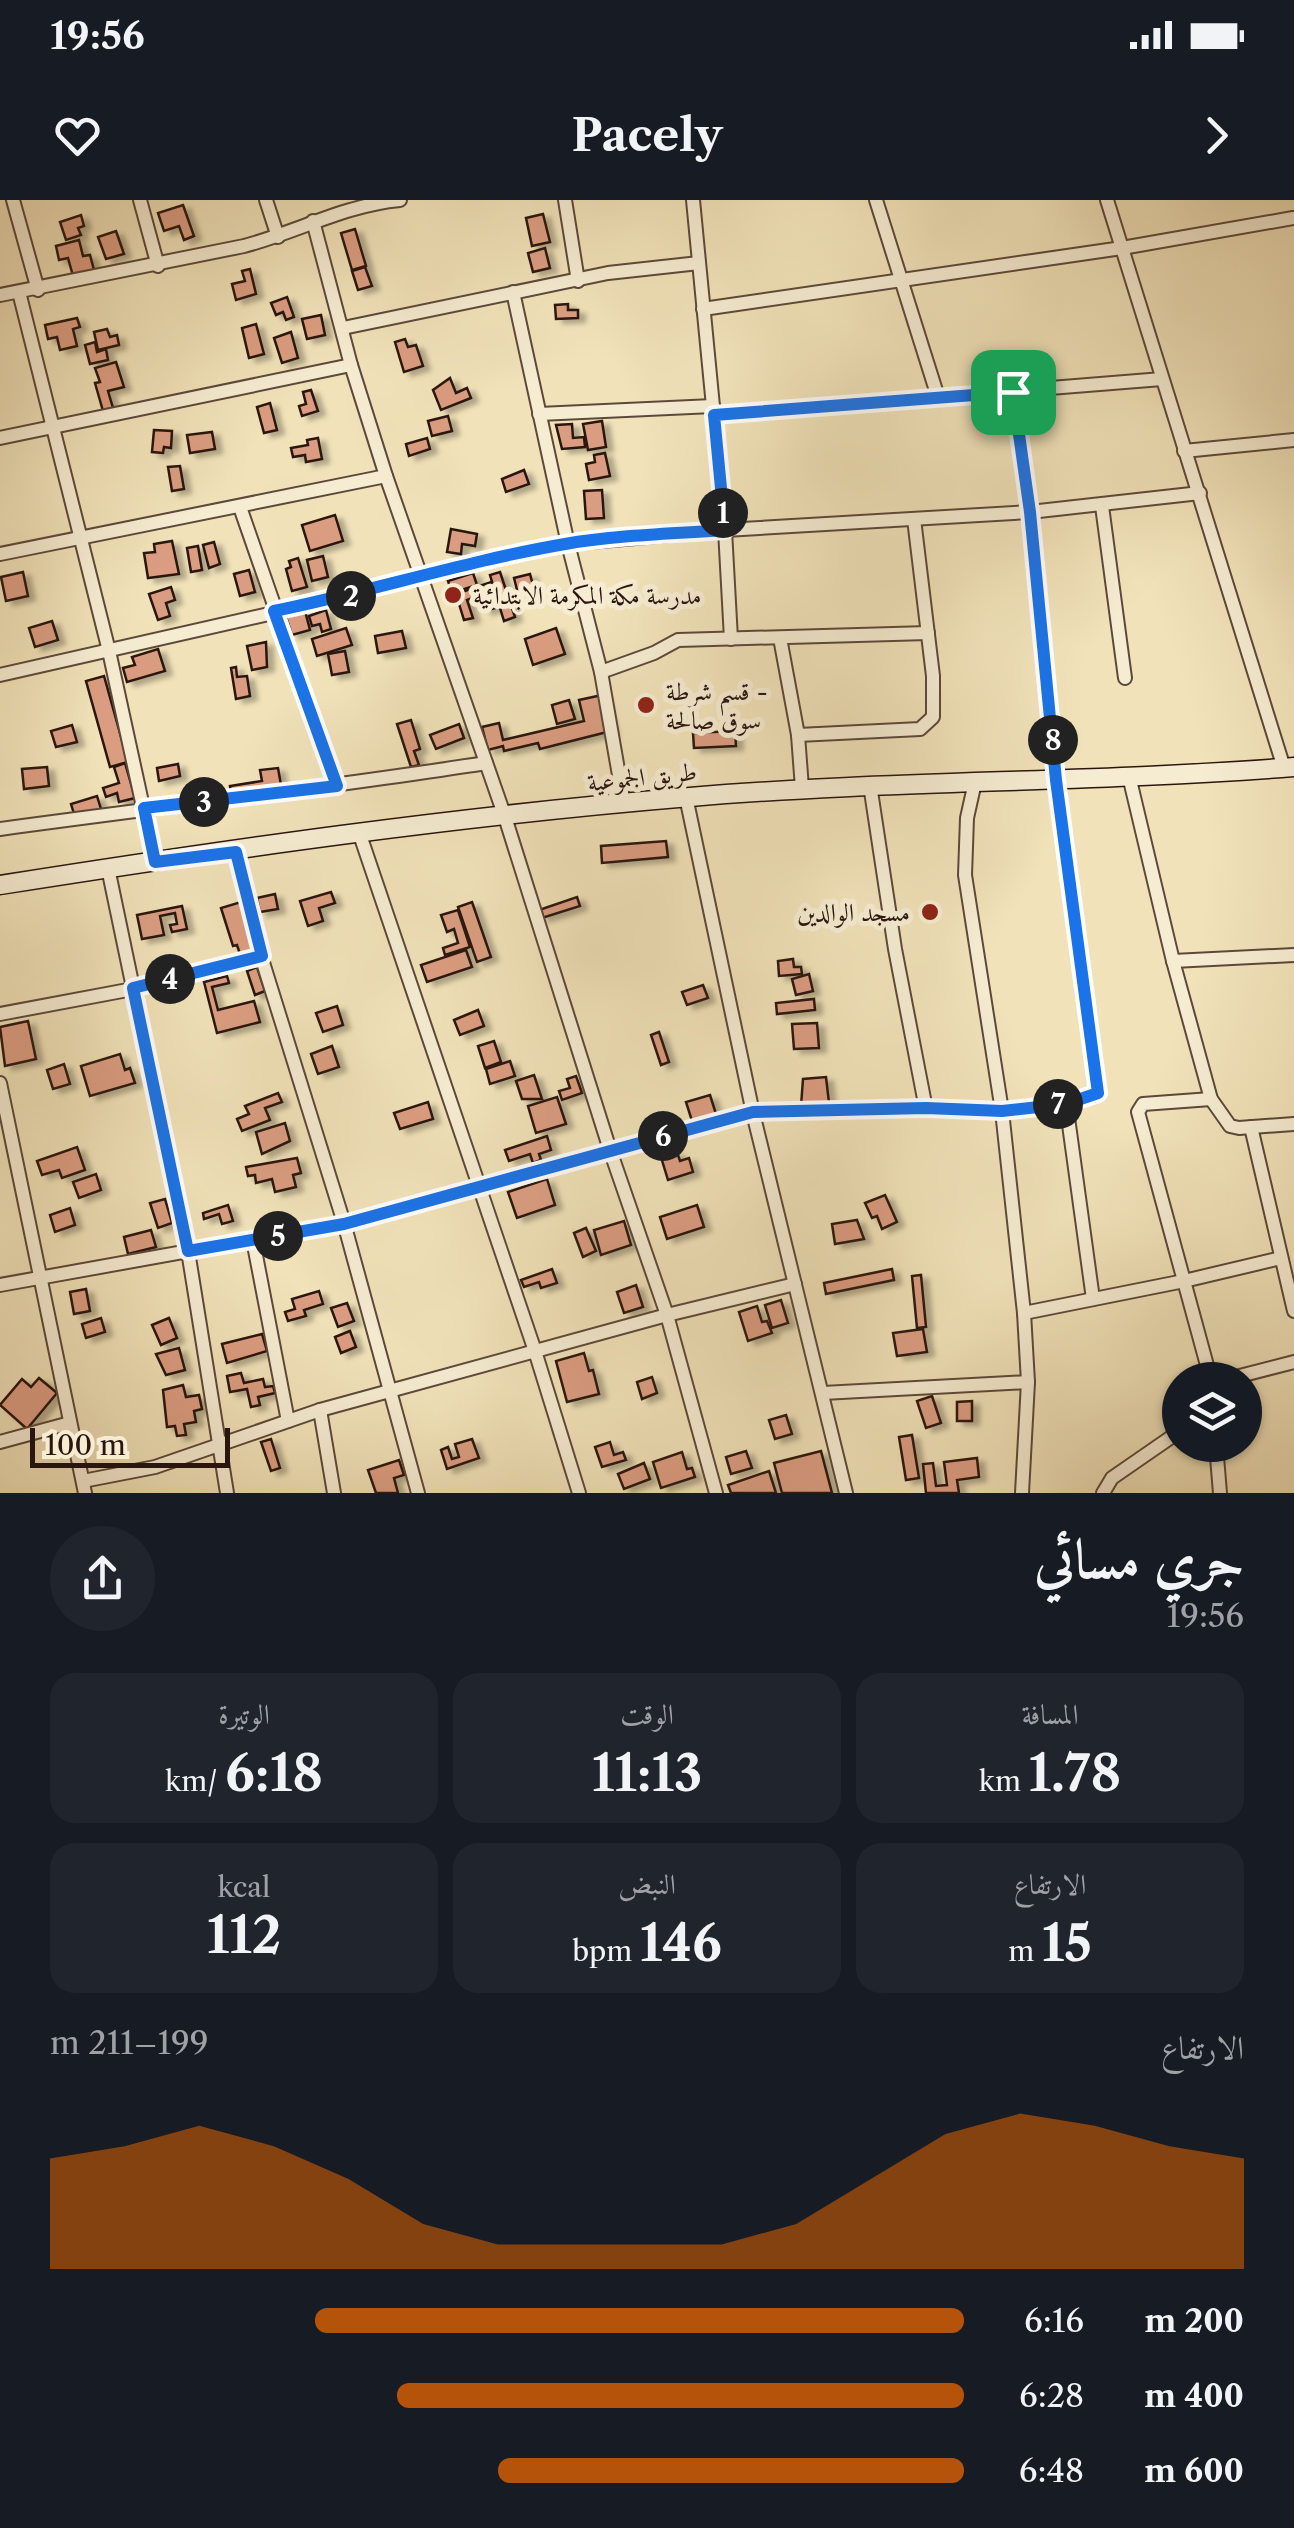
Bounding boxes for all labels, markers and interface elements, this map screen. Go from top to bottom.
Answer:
text: 19:56 [50,12,145,59]
text: Pacely [572,107,722,163]
icon: heart [50,108,105,163]
icon: forward [1189,108,1244,163]
pin [971,350,1056,435]
icon: arrive [986,365,1041,420]
pin: 1 [698,488,748,538]
text: 1 [717,496,729,530]
pin: 2 [326,571,376,621]
text: 2 [343,579,359,613]
place label: مدرسة مكة المكرمة الابتدائية [473,580,702,611]
marker: مدرسة مكة المكرمة الابتدائية [442,584,464,606]
place label: قسم شرطة - سوق صالحة [666,676,768,736]
marker: قسم شرطة - سوق صالحة [635,694,657,716]
pin: 8 [1028,715,1078,765]
text: 8 [1044,723,1062,757]
street label: طريق الجموعية [586,756,698,799]
pin: 3 [179,777,229,827]
text: 3 [196,785,212,819]
place label: مسجد الوالدين [797,897,910,928]
marker: مسجد الوالدين [919,901,941,923]
pin: 4 [145,954,195,1004]
text: 4 [162,962,178,996]
pin: 7 [1033,1079,1083,1129]
text: 7 [1051,1087,1065,1121]
pin: 6 [638,1111,688,1161]
text: 6 [655,1119,671,1153]
pin: 5 [253,1211,303,1261]
text: 5 [270,1219,286,1253]
map controls [1162,1362,1262,1462]
button: layers [1162,1362,1262,1462]
scale bar [30,1423,230,1468]
text: 100 m [45,1428,126,1462]
text: جري مسائي [1034,1525,1244,1592]
button: share [50,1526,155,1631]
text: 19:56 [1167,1596,1244,1635]
text: الوتيرة [218,1697,270,1731]
text: الوقت [620,1697,674,1731]
text: المسافة [1021,1697,1079,1731]
text: 6:18 [225,1742,323,1804]
text: 11:13 [592,1742,702,1804]
text: 1.78 [1029,1742,1121,1804]
text: /km [165,1764,225,1798]
text: km [979,1764,1029,1798]
text: النبض [618,1867,676,1901]
text: الارتفاع [1014,1867,1086,1901]
text: kcal [218,1870,270,1904]
text: 112 [207,1904,281,1966]
text: 146 [640,1912,722,1974]
text: 15 [1042,1912,1092,1974]
text: bpm [572,1934,640,1968]
text: m [1008,1934,1042,1968]
text: 199–211 m [50,2023,208,2062]
text: الارتفاع [1161,2028,1244,2067]
text: 6:16 [1024,2301,1084,2340]
text: 200 m [1144,2301,1244,2340]
text: 6:28 [1019,2376,1084,2415]
text: 400 m [1144,2376,1244,2415]
text: 6:48 [1019,2451,1084,2490]
text: 600 m [1144,2451,1244,2490]

